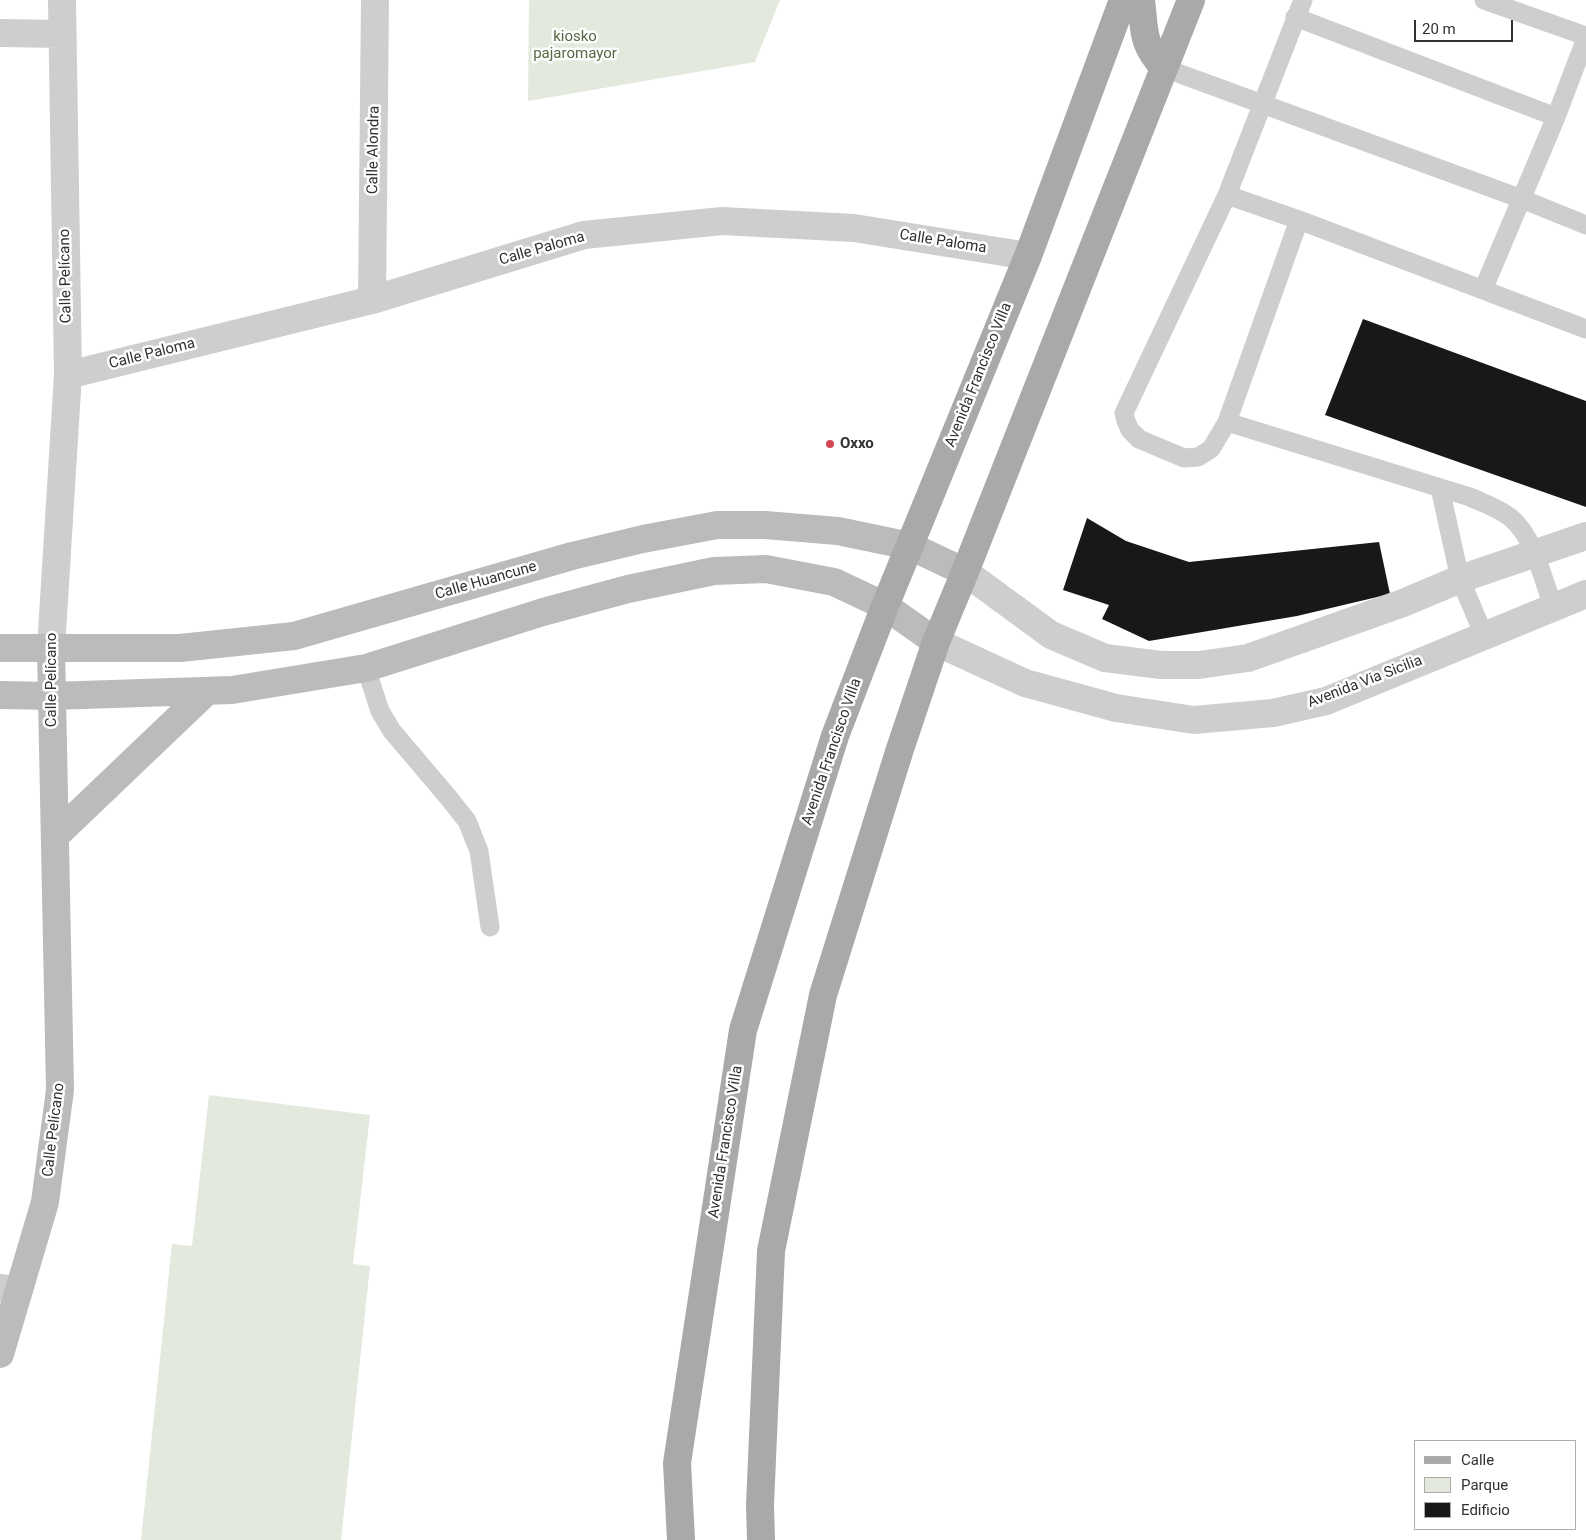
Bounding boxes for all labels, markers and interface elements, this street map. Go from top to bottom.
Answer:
scale bar [1416,10,1515,42]
text: 20 m [1422,20,1456,38]
park label: kiosko pajaromayor [533,28,617,63]
street label: Calle Alondra [364,106,384,194]
street label: Calle Paloma [898,226,988,258]
street label: Calle Paloma [497,228,587,270]
street label: Calle Pelícano [56,229,76,323]
street label: Avenida Francisco Villa [942,300,1016,450]
street label: Calle Paloma [107,335,197,373]
place label: Oxxo [840,435,874,453]
marker: Oxxo [824,438,836,450]
street label: Calle Huancune [433,558,539,604]
street label: Calle Pelícano [43,633,61,727]
street label: Avenida Via Sicilia [1305,652,1425,712]
street label: Avenida Francisco Villa [798,676,866,828]
street label: Avenida Francisco Villa [705,1064,747,1220]
street label: Calle Pelícano [39,1082,69,1178]
legend [1414,1440,1576,1530]
text: Calle [1461,1451,1494,1469]
text: Parque [1461,1476,1508,1494]
text: Edificio [1461,1501,1510,1519]

